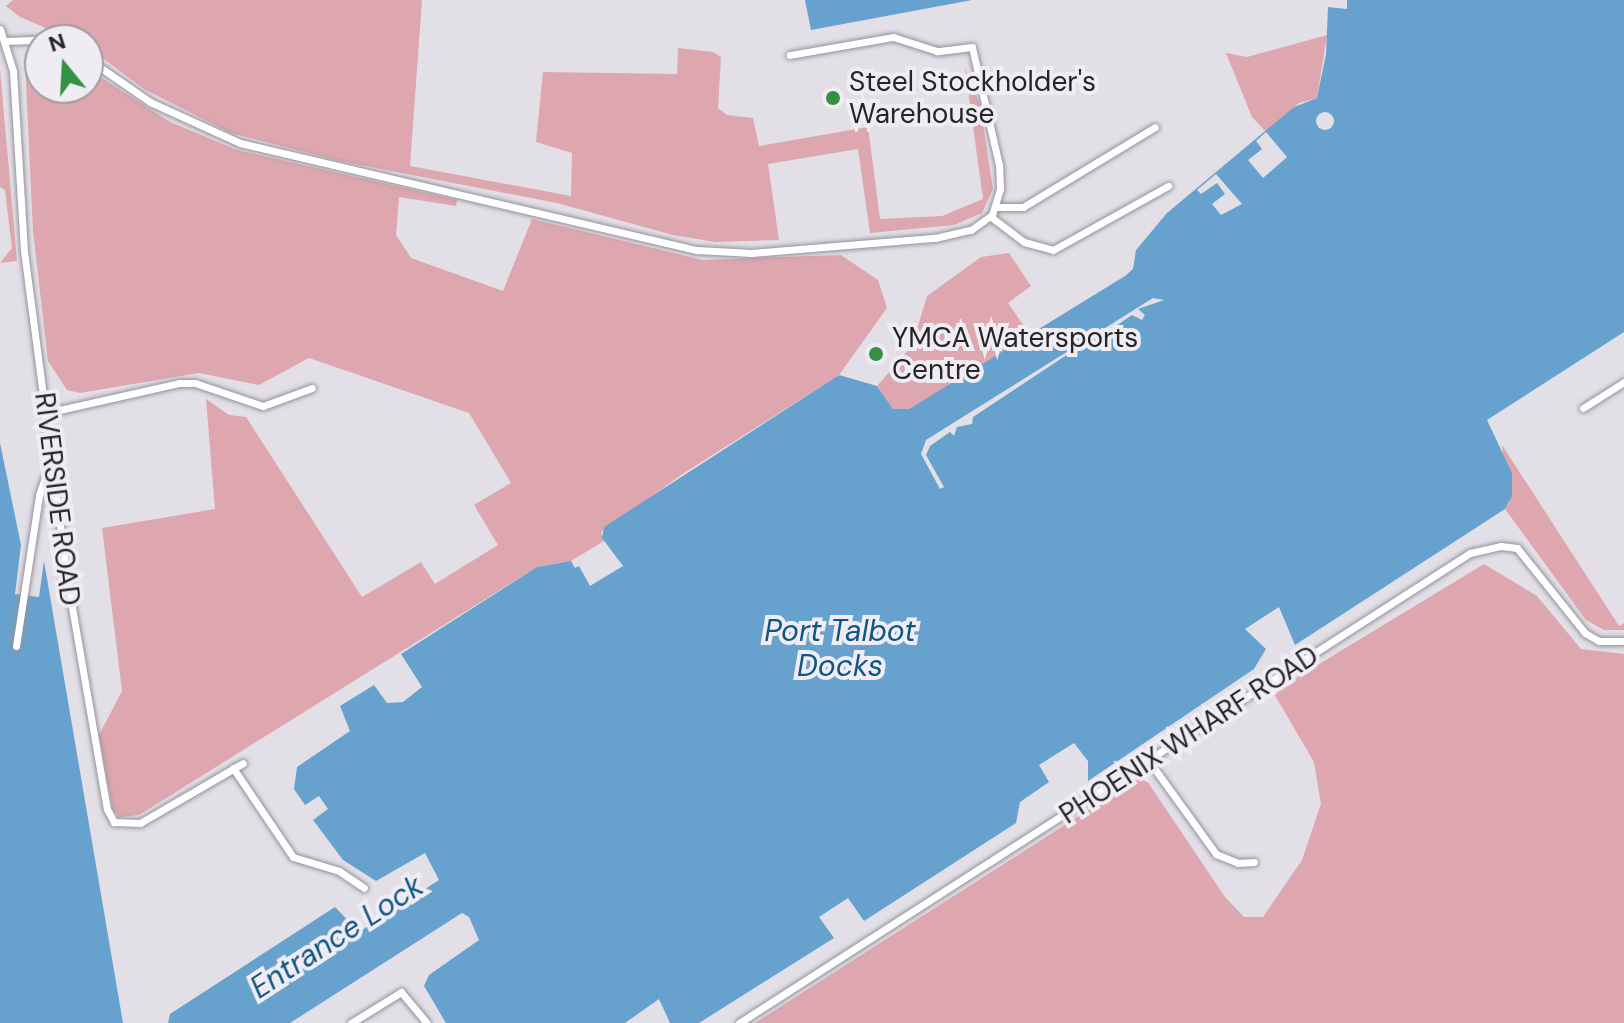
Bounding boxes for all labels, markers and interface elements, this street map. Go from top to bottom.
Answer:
north arrow [24,24,104,104]
text: N [45,26,69,59]
place label: Steel Stockholder's Warehouse [849,65,1096,131]
marker: Steel Stockholder's Warehouse [824,89,842,107]
place label: YMCA Watersports Centre [892,321,1138,387]
marker: YMCA Watersports Centre [867,345,885,363]
street label: RIVERSIDE ROAD [27,391,87,607]
water label: Port Talbot Docks [764,613,916,684]
street label: PHOENIX WHARF ROAD [1053,639,1325,831]
water label: Entrance Lock [244,868,430,1006]

